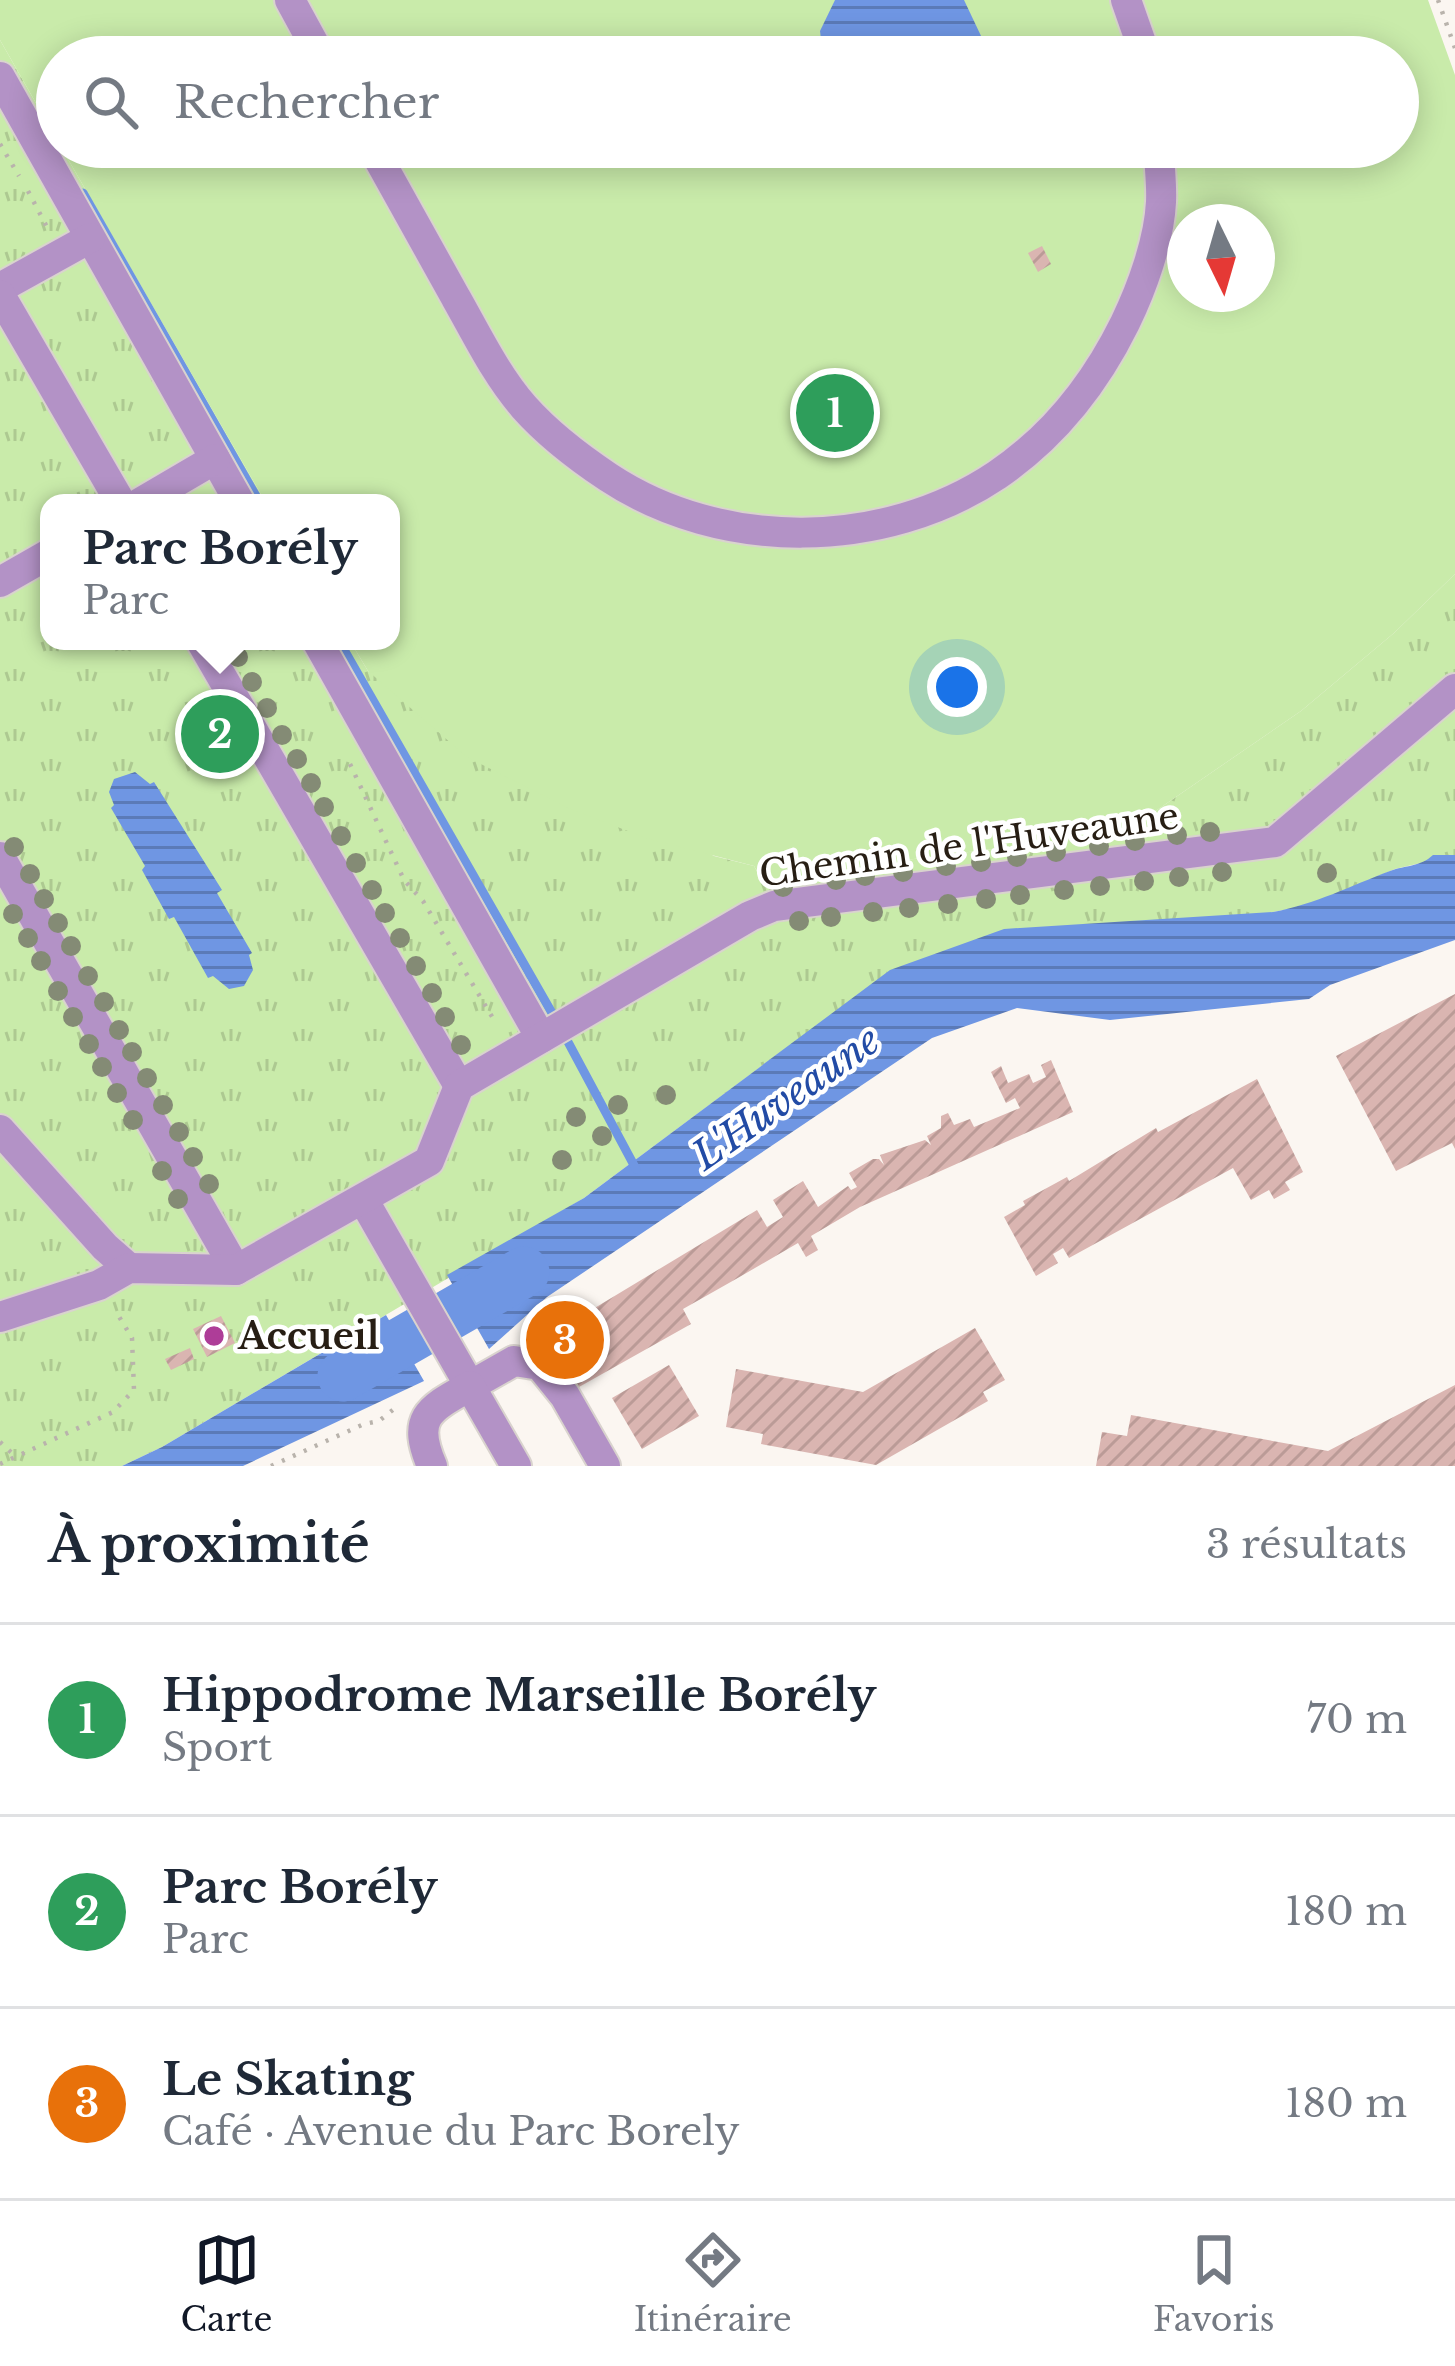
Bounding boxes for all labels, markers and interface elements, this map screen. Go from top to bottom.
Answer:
search box [36,36,1419,168]
icon: search [78,69,144,135]
text: Rechercher [174,74,439,130]
north arrow [1167,204,1275,312]
pin: 1 [796,368,874,458]
popup [40,494,400,650]
text: Parc Borély [82,520,358,576]
text: Parc [82,576,169,625]
your location [927,657,987,717]
pin: 2 [181,689,259,779]
street label: Chemin de l'Huveaune [756,793,1182,897]
water label: L'Huveaune [682,1015,889,1181]
pin: 3 [526,1295,604,1385]
place label: Accueil [237,1314,380,1359]
marker: Accueil [201,1323,227,1349]
text: À proximité [48,1513,370,1576]
text: 3 résultats [1206,1520,1407,1569]
text: Hippodrome Marseille Borély [162,1667,876,1723]
text: 1 [78,1695,96,1744]
text: 70 m [1307,1695,1407,1744]
text: Sport [162,1723,272,1772]
text: Parc Borély [162,1859,438,1915]
text: 2 [74,1887,100,1936]
text: 180 m [1285,1887,1407,1936]
text: Parc [162,1915,249,1964]
text: Le Skating [162,2051,413,2107]
text: 3 [75,2079,99,2128]
text: 180 m [1285,2079,1407,2128]
text: Café · Avenue du Parc Borely [162,2107,740,2156]
tab: Carte [181,2227,272,2340]
tab: Itinéraire [634,2227,792,2340]
tab: Favoris [1153,2227,1274,2340]

